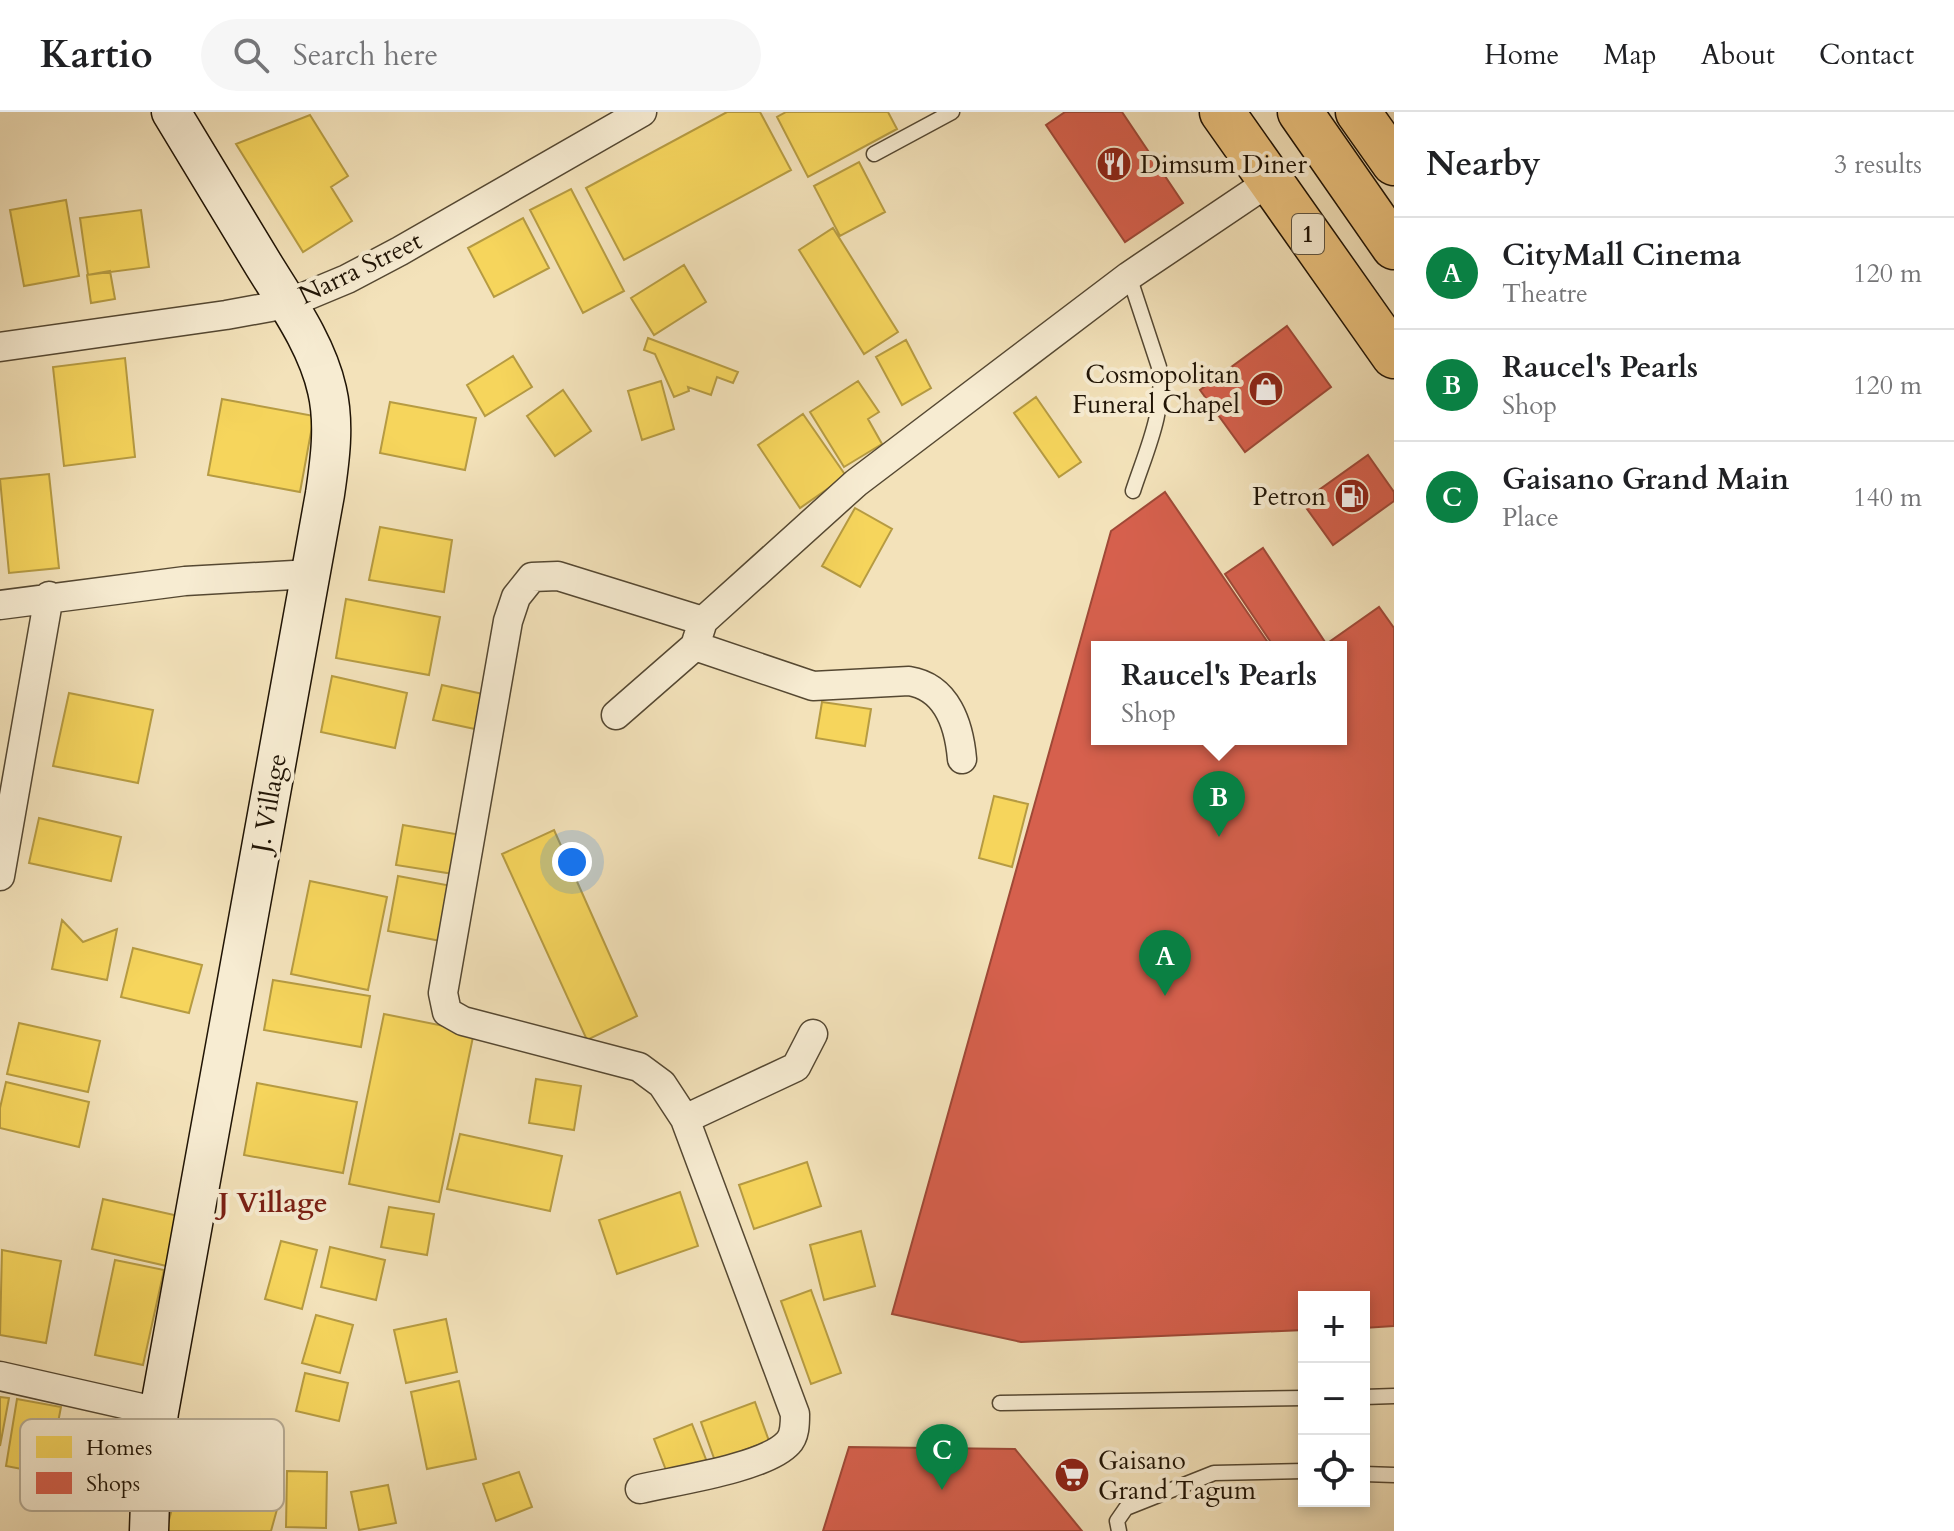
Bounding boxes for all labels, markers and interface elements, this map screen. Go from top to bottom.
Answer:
search box [201,19,761,91]
text: Kartio [40,29,153,81]
icon: search [229,33,273,77]
text: Search here [293,35,438,76]
text: Home [1484,36,1559,74]
text: Map [1603,36,1657,74]
text: About [1701,36,1775,74]
text: Contact [1819,36,1914,74]
text: Nearby [1426,141,1541,187]
restaurant icon: Dimsum Diner [1095,145,1133,183]
place label: Dimsum Diner [1140,147,1307,182]
text: 3 results [1834,147,1922,182]
road number: 1 [1292,214,1324,254]
street label: Narra Street [292,223,428,313]
text: CityMall Cinema [1502,235,1742,276]
text: A [1442,256,1462,291]
text: 120 m [1853,256,1922,291]
text: Theatre [1502,276,1588,311]
text: Raucel's Pearls [1502,347,1698,388]
place label: Cosmopolitan Funeral Chapel [1072,357,1240,422]
text: B [1443,368,1461,403]
text: 120 m [1853,368,1922,403]
shop icon: Cosmopolitan Funeral Chapel [1247,370,1285,408]
text: Shop [1502,388,1557,423]
text: Gaisano Grand Main [1502,459,1789,500]
fuel station icon: Petron [1333,477,1371,515]
place label: Petron [1252,479,1326,514]
text: C [1442,480,1462,515]
text: 140 m [1853,480,1922,515]
text: Place [1502,500,1559,535]
popup [1091,641,1347,745]
text: Raucel's Pearls [1121,655,1317,696]
text: Shop [1121,696,1176,731]
street label: J. Village [242,751,295,859]
pin: B [1193,771,1245,837]
your location [552,842,592,882]
pin: A [1139,930,1191,996]
district label: J Village [214,1184,328,1222]
map controls [1298,1291,1370,1507]
button: + [1298,1291,1370,1363]
button: − [1298,1363,1370,1435]
legend [20,1419,284,1511]
pin: C [916,1424,968,1490]
text: Homes [86,1433,152,1463]
button: locate [1298,1435,1370,1507]
place label: Gaisano Grand Tagum [1098,1443,1256,1508]
supermarket icon: Gaisano Grand Tagum [1053,1456,1091,1494]
text: Shops [86,1469,140,1499]

